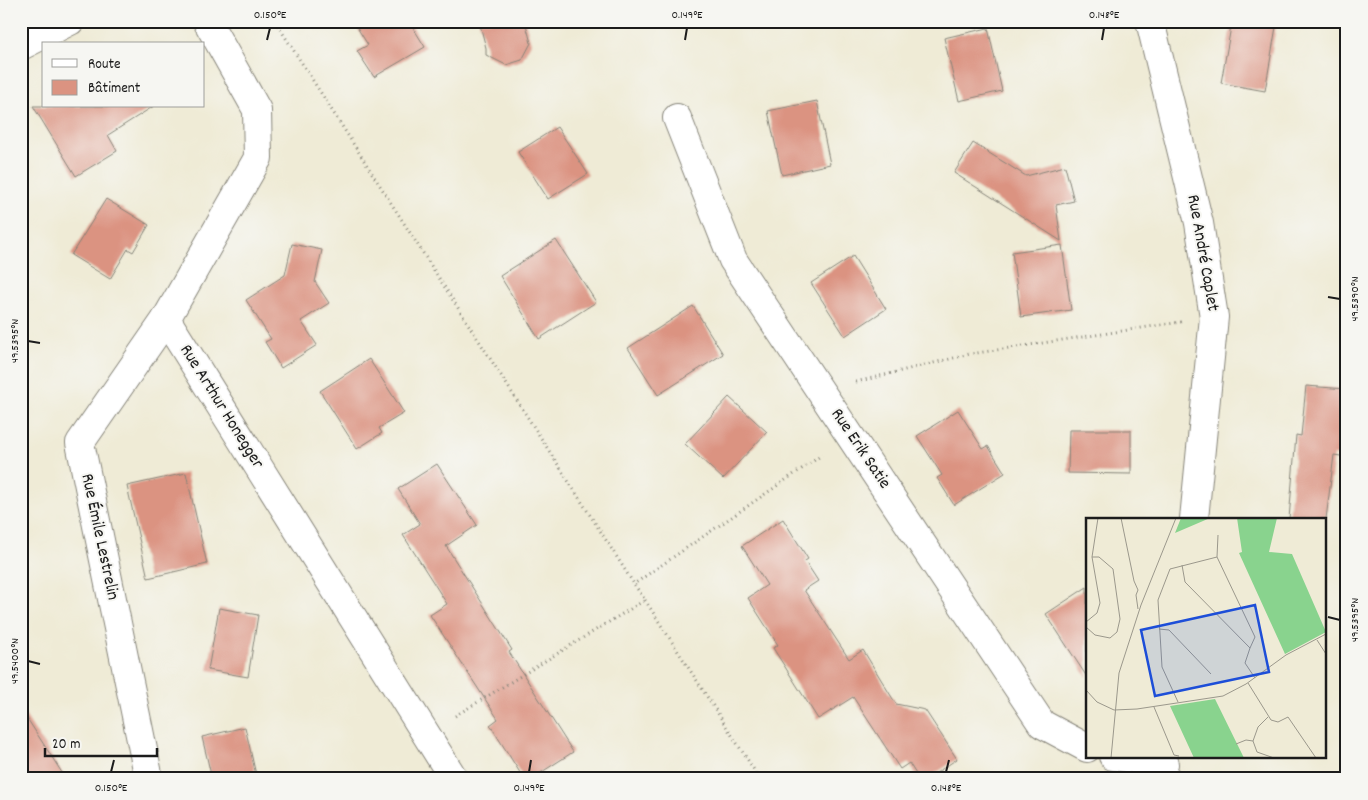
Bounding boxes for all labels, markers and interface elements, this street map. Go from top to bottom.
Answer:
text: 0.150°E [254,7,287,24]
text: 0.149°E [672,7,703,24]
text: 0.148°E [1089,7,1120,24]
legend [42,42,205,108]
text: Route [88,54,121,76]
text: Bâtiment [88,78,141,100]
street label: Rue André Caplet [1179,193,1225,314]
text: 49.5390°N [1347,276,1364,322]
text: 49.5395°N [7,319,24,363]
street label: Rue Arthur Honegger [173,340,269,474]
street label: Rue Erik Satie [824,404,896,494]
street label: Rue Émile Lestrelin [73,471,125,603]
inset map [1086,518,1326,758]
text: 49.5395°N [1347,598,1364,642]
text: 49.5400°N [7,638,24,684]
scale bar [45,725,158,757]
text: 20 m [52,734,80,756]
text: 0.150°E [95,780,128,797]
text: 0.149°E [514,780,545,797]
text: 0.148°E [931,780,962,797]

